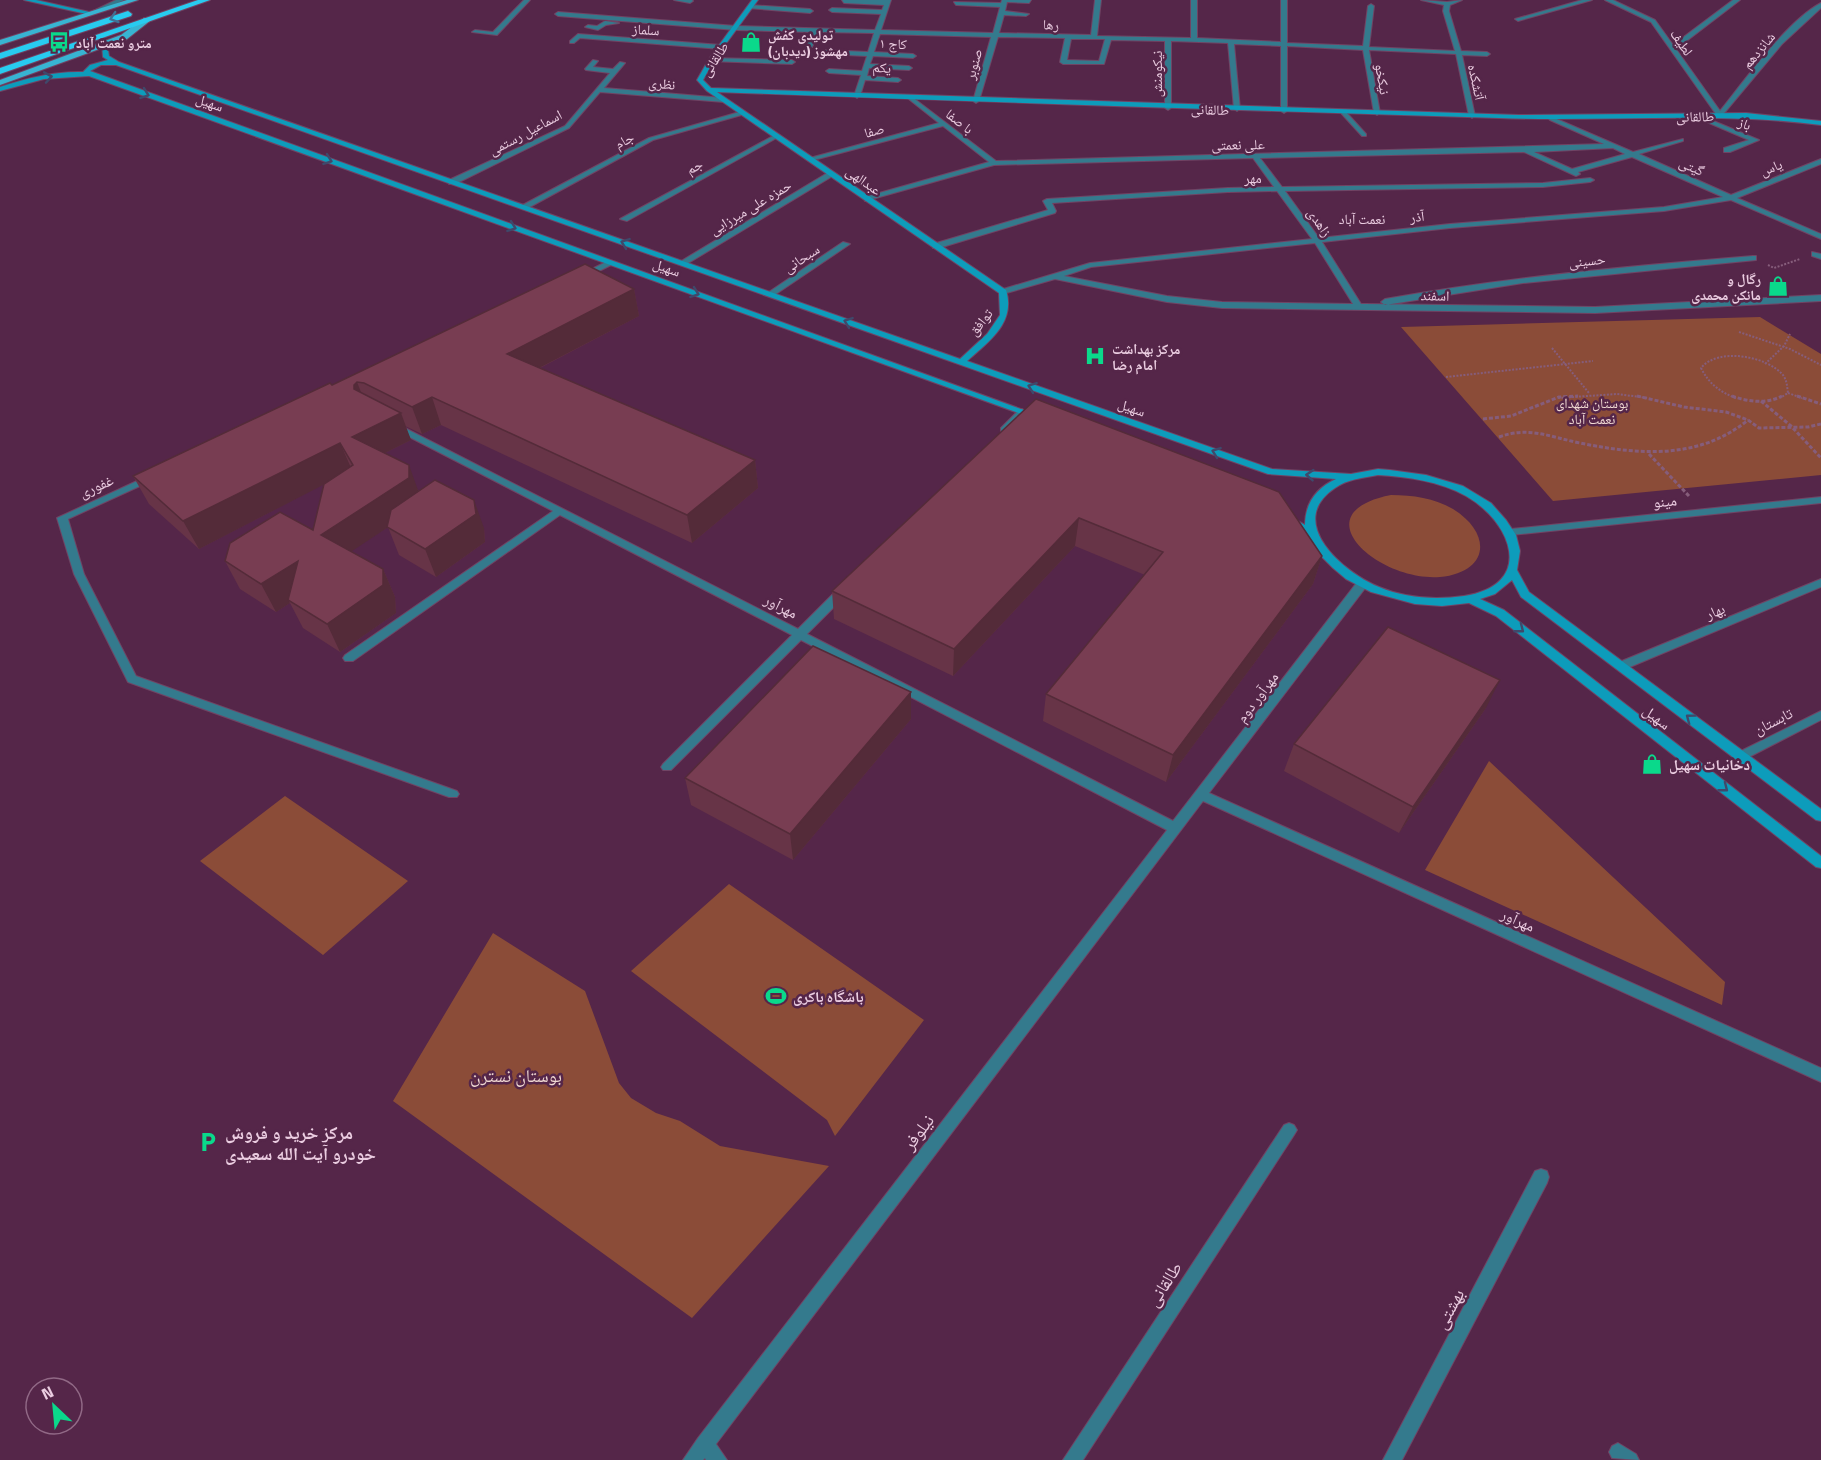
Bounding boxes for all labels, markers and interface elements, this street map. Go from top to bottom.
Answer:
one-way arrow [109,11,120,23]
street label: رها [1043,13,1059,35]
street label: سلماز [631,18,660,40]
place label: تولیدی کفش مهشوز (دیدبان) [768,24,848,61]
street label: لطیف [1665,24,1699,60]
street label: شانزدهم [1736,27,1780,73]
bus stop icon: مترو نعمت آباد [47,30,71,54]
shop icon: تولیدی کفش مهشوز (دیدبان) [739,30,763,54]
place label: مترو نعمت آباد [76,32,152,53]
street label: کاج ۱ [879,32,908,54]
street label: طالقانی [695,37,733,81]
street label: صنوبر [959,46,987,83]
street label: نیکومنش [1146,51,1167,97]
street label: یکم [872,56,892,78]
street label: نیکخو [1370,62,1396,96]
street label: آتشکده [1463,62,1491,102]
one-way arrow [43,71,53,84]
street label: نظری [648,71,676,95]
one-way arrow [139,87,150,99]
street label: سهیل [193,87,227,117]
street label: طالقانی [1191,98,1229,120]
street label: با صفا [942,103,979,139]
street label: اسماعیل رستمی [485,104,565,160]
street label: طالقانی [1676,105,1714,127]
street label: باز [1734,110,1755,135]
street label: صفا [862,117,886,143]
street label: جام [611,126,638,154]
street label: علی نعمتی [1211,133,1265,155]
street label: گیتی [1676,151,1708,181]
one-way arrow [322,153,333,166]
street label: جم [682,153,706,179]
street label: یاس [1757,153,1786,181]
street label: عبدالهی [842,160,886,200]
street label: مهر [1243,167,1262,188]
street label: حمزه علی میرزایی [705,174,795,240]
street label: زاهدی [1302,203,1338,241]
street label: آذر [1408,205,1426,227]
district label: نعمت آباد [1339,208,1385,229]
one-way arrow [506,219,516,232]
one-way arrow [620,237,631,250]
street label: سبحانی [779,238,823,278]
street label: حسینی [1568,248,1607,272]
street label: سهیل [650,252,684,282]
place label: رگال و مانکن محمدی [1691,268,1761,305]
shop icon: رگال و مانکن محمدی [1766,274,1790,298]
street label: اسفند [1420,284,1450,306]
one-way arrow [689,286,700,299]
street label: توافق [963,304,997,340]
one-way arrow [843,317,854,330]
place label: مرکز بهداشت امام رضا [1112,338,1180,375]
hospital icon: مرکز بهداشت امام رضا [1083,344,1107,368]
one-way arrow [1027,382,1038,395]
street label: سهیل [1115,392,1149,422]
park label: بوستان شهدای نعمت آباد [1556,392,1628,429]
one-way arrow [1211,447,1222,460]
street label: غفوری [75,468,117,504]
one-way arrow [1306,468,1315,481]
street label: مینو [1652,488,1678,514]
street label: مهرآور [759,587,802,624]
street label: بهار [1701,597,1728,626]
one-way arrow [1513,622,1524,633]
street label: مهرآور دوم [1230,666,1284,727]
street label: سهیل [1638,699,1676,735]
street label: تابستان [1750,701,1797,741]
one-way arrow [1686,714,1697,725]
shop icon: دخانیات سهیل [1640,752,1664,776]
place label: دخانیات سهیل [1669,753,1750,776]
one-way arrow [1717,780,1728,791]
street label: مهرآور [1496,902,1539,938]
sports icon: باشگاه باکری [764,984,788,1008]
place label: باشگاه باکری [793,985,864,1008]
park label: بوستان نسترن [470,1062,562,1089]
street label: نیلوفر [895,1108,941,1157]
place label: مرکز خرید و فروش خودرو آیت الله سعیدی [225,1119,376,1167]
parking icon: مرکز خرید و فروش خودرو آیت الله سعیدی [196,1130,220,1154]
street label: طالقانی [1139,1256,1189,1312]
street label: بهشتی [1427,1284,1471,1334]
north arrow [24,1376,84,1436]
text: N [37,1379,58,1406]

